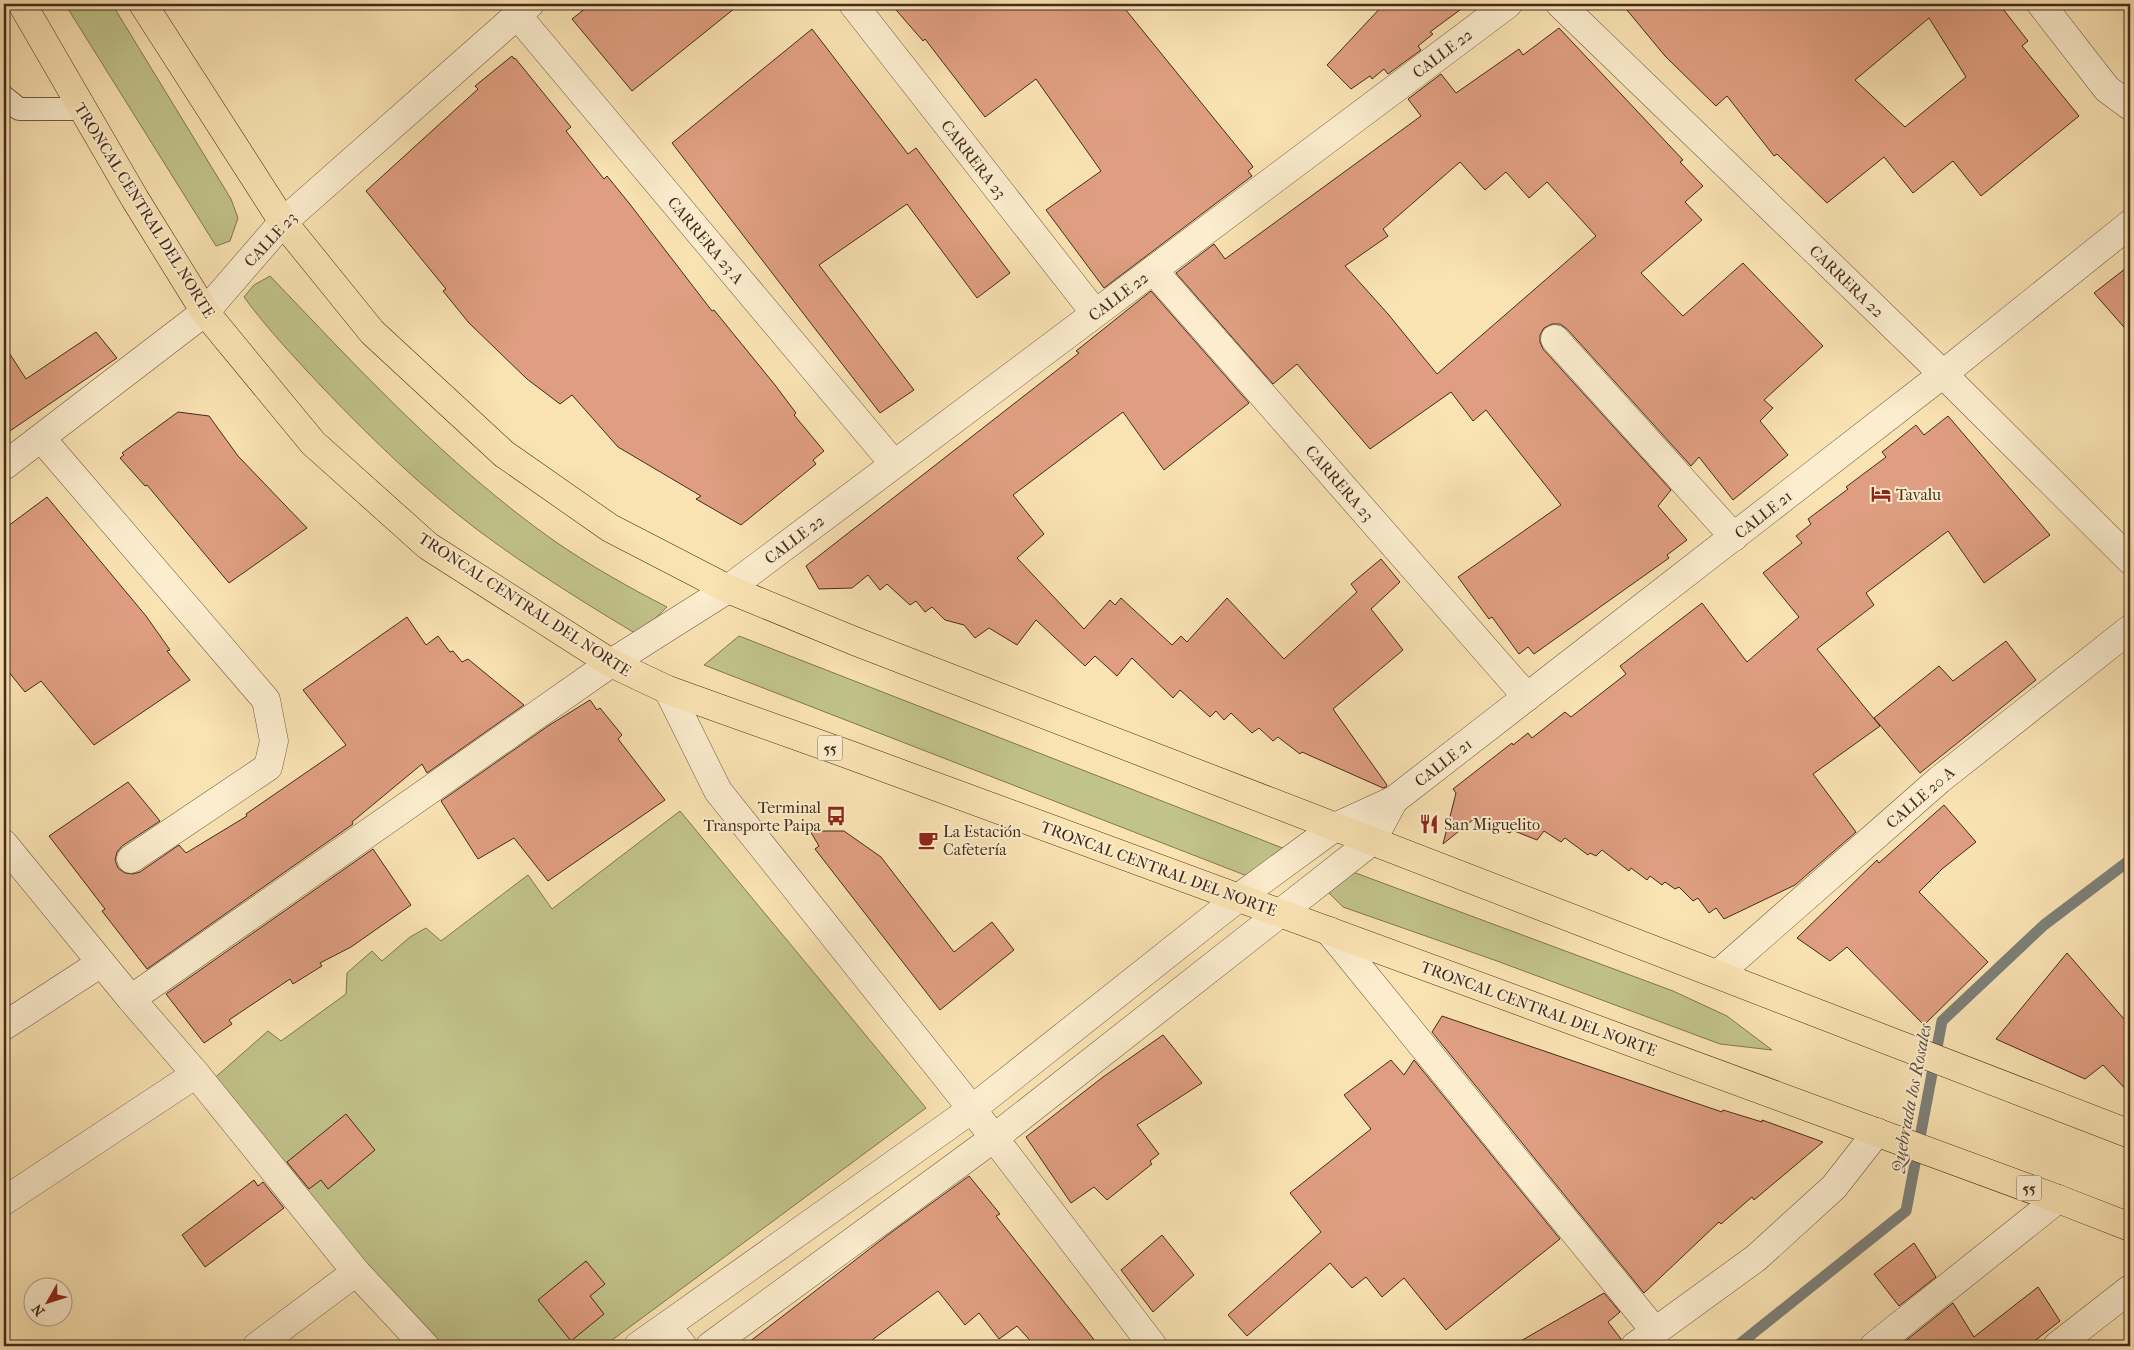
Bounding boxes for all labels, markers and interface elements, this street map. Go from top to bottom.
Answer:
street label: CALLE 22 [1409,25,1476,82]
street label: TRONCAL CENTRAL DEL NORTE [70,99,219,321]
street label: CARRERA 23 [937,116,1010,202]
street label: CARRERA 23 A [664,193,748,288]
street label: CALLE 23 [240,208,301,271]
street label: CARRERA 22 [1806,241,1888,322]
street label: CALLE 22 [1085,268,1152,325]
street label: CARRERA 23 [1302,442,1378,525]
hotel icon: Tavalu [1870,483,1892,505]
place label: Tavalu [1896,485,1941,504]
street label: CALLE 21 [1731,486,1796,543]
street label: CALLE 22 [761,511,828,568]
street label: TRONCAL CENTRAL DEL NORTE [415,528,635,681]
street label: CALLE 21 [1411,734,1476,791]
road number: 55 [818,736,842,760]
street label: CALLE 20 A [1882,762,1959,832]
place label: Terminal Transporte Paipa [704,798,822,835]
bus stop icon: Terminal Transporte Paipa [825,805,847,827]
restaurant icon: San Miguelito [1418,813,1440,835]
place label: San Miguelito [1444,815,1540,834]
street label: TRONCAL CENTRAL DEL NORTE [1038,817,1280,920]
place label: La Estación Cafetería [943,822,1022,859]
cafe icon: La Estación Cafetería [917,829,939,851]
street label: TRONCAL CENTRAL DEL NORTE [1418,957,1660,1060]
water label: Quebrada los Rosales [1887,1021,1936,1175]
road number: 55 [2016,1176,2042,1200]
north arrow [22,1278,72,1328]
text: N [28,1300,48,1319]

